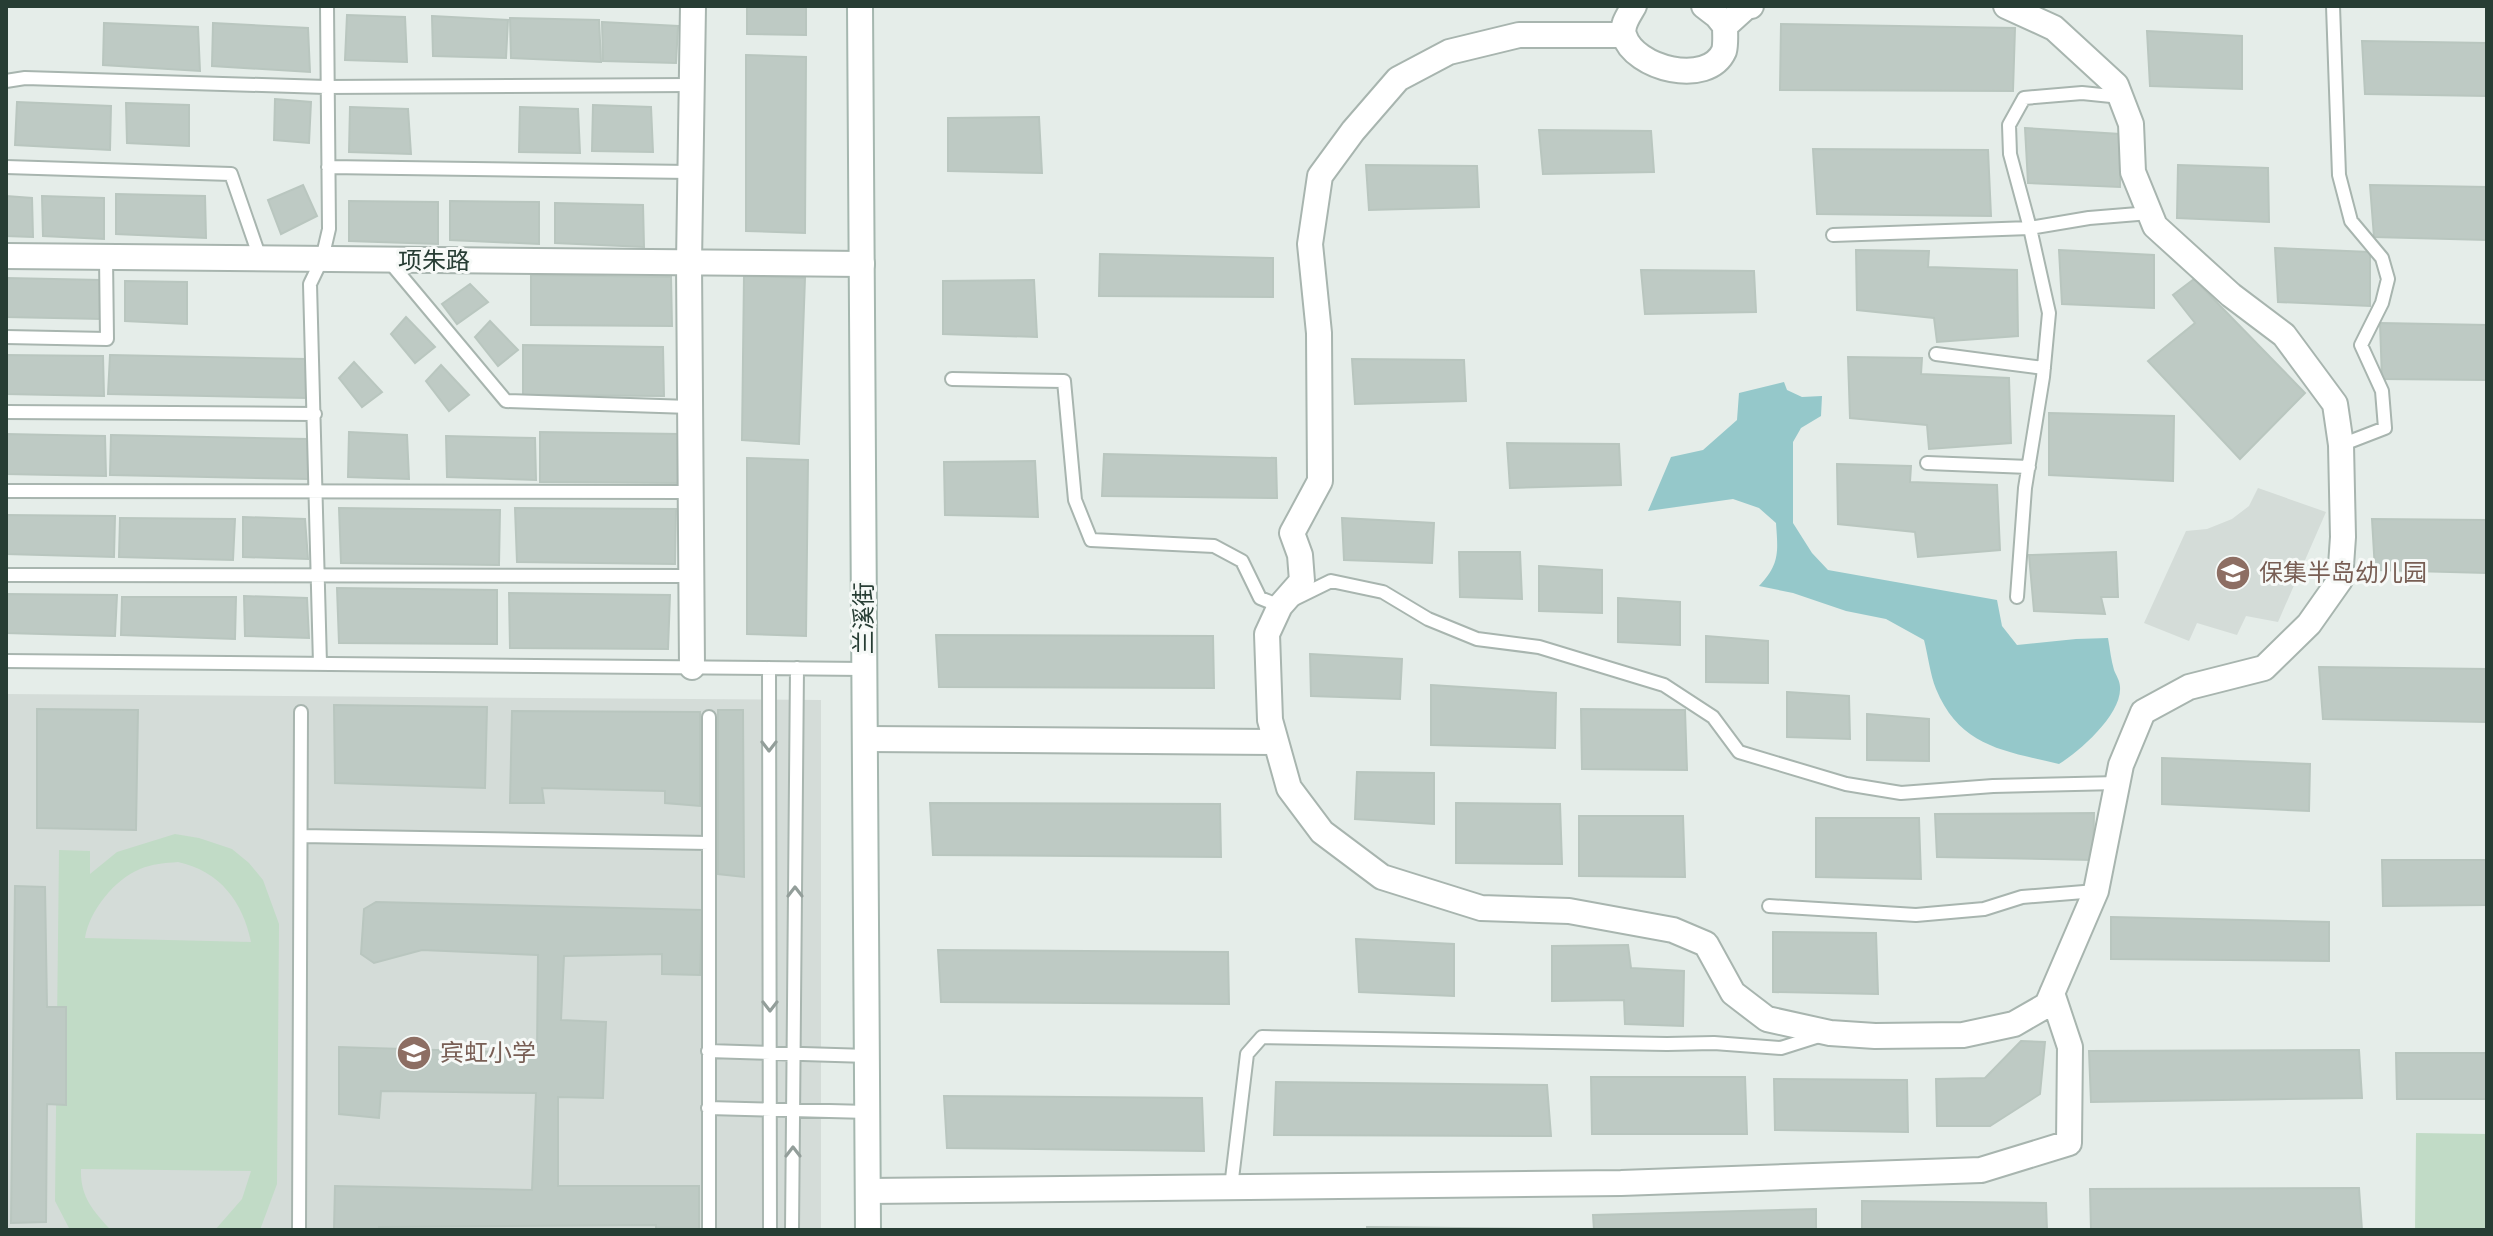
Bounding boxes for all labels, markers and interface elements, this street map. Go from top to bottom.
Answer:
street label: 项朱路 [398,245,470,274]
school or university icon: 保集半岛幼儿园 [2214,554,2252,592]
place label: 保集半岛幼儿园 [2259,557,2427,586]
street label: 兰溪街 [848,582,877,654]
one-way arrow [760,740,778,753]
one-way arrow [786,885,804,898]
one-way arrow [761,1000,779,1013]
school or university icon: 宾虹小学 [395,1034,433,1072]
place label: 宾虹小学 [440,1037,536,1066]
one-way arrow [784,1145,802,1158]

